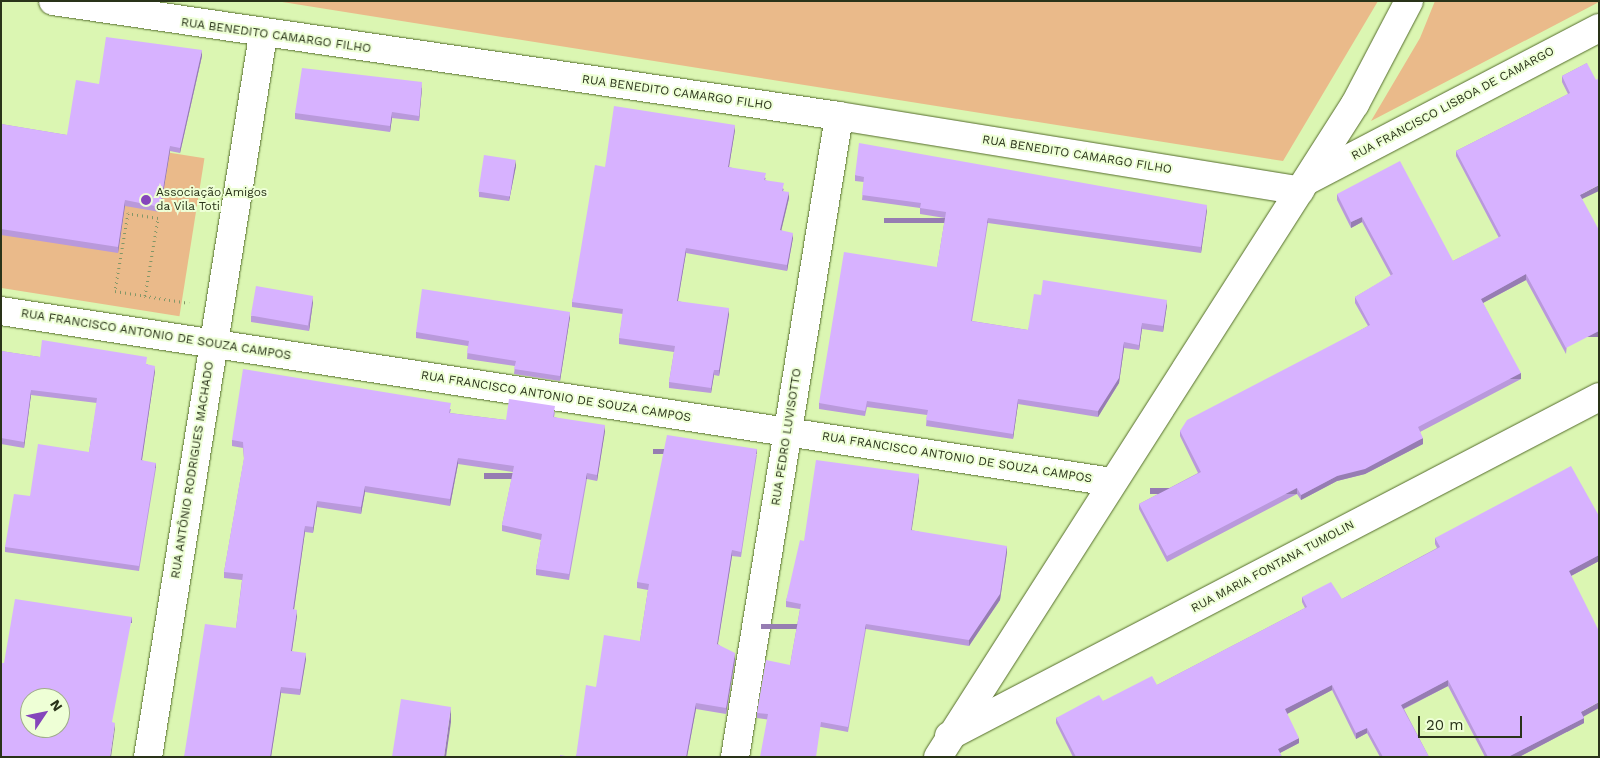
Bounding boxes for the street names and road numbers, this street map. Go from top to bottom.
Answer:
street label: RUA BENEDITO CAMARGO FILHO [180,15,372,57]
street label: RUA FRANCISCO LISBOA DE CAMARGO [1349,44,1557,164]
street label: RUA BENEDITO CAMARGO FILHO [581,72,773,114]
street label: RUA BENEDITO CAMARGO FILHO [981,133,1173,177]
street label: RUA FRANCISCO ANTONIO DE SOUZA CAMPOS [19,306,293,364]
street label: RUA ANTÔNIO RODRIGUES MACHADO [169,360,217,580]
street label: RUA PEDRO LUVISOTTO [769,367,805,507]
street label: RUA FRANCISCO ANTONIO DE SOUZA CAMPOS [419,368,693,426]
street label: RUA FRANCISCO ANTONIO DE SOUZA CAMPOS [820,429,1094,487]
street label: RUA MARIA FONTANA TUMOLIN [1188,517,1358,617]

